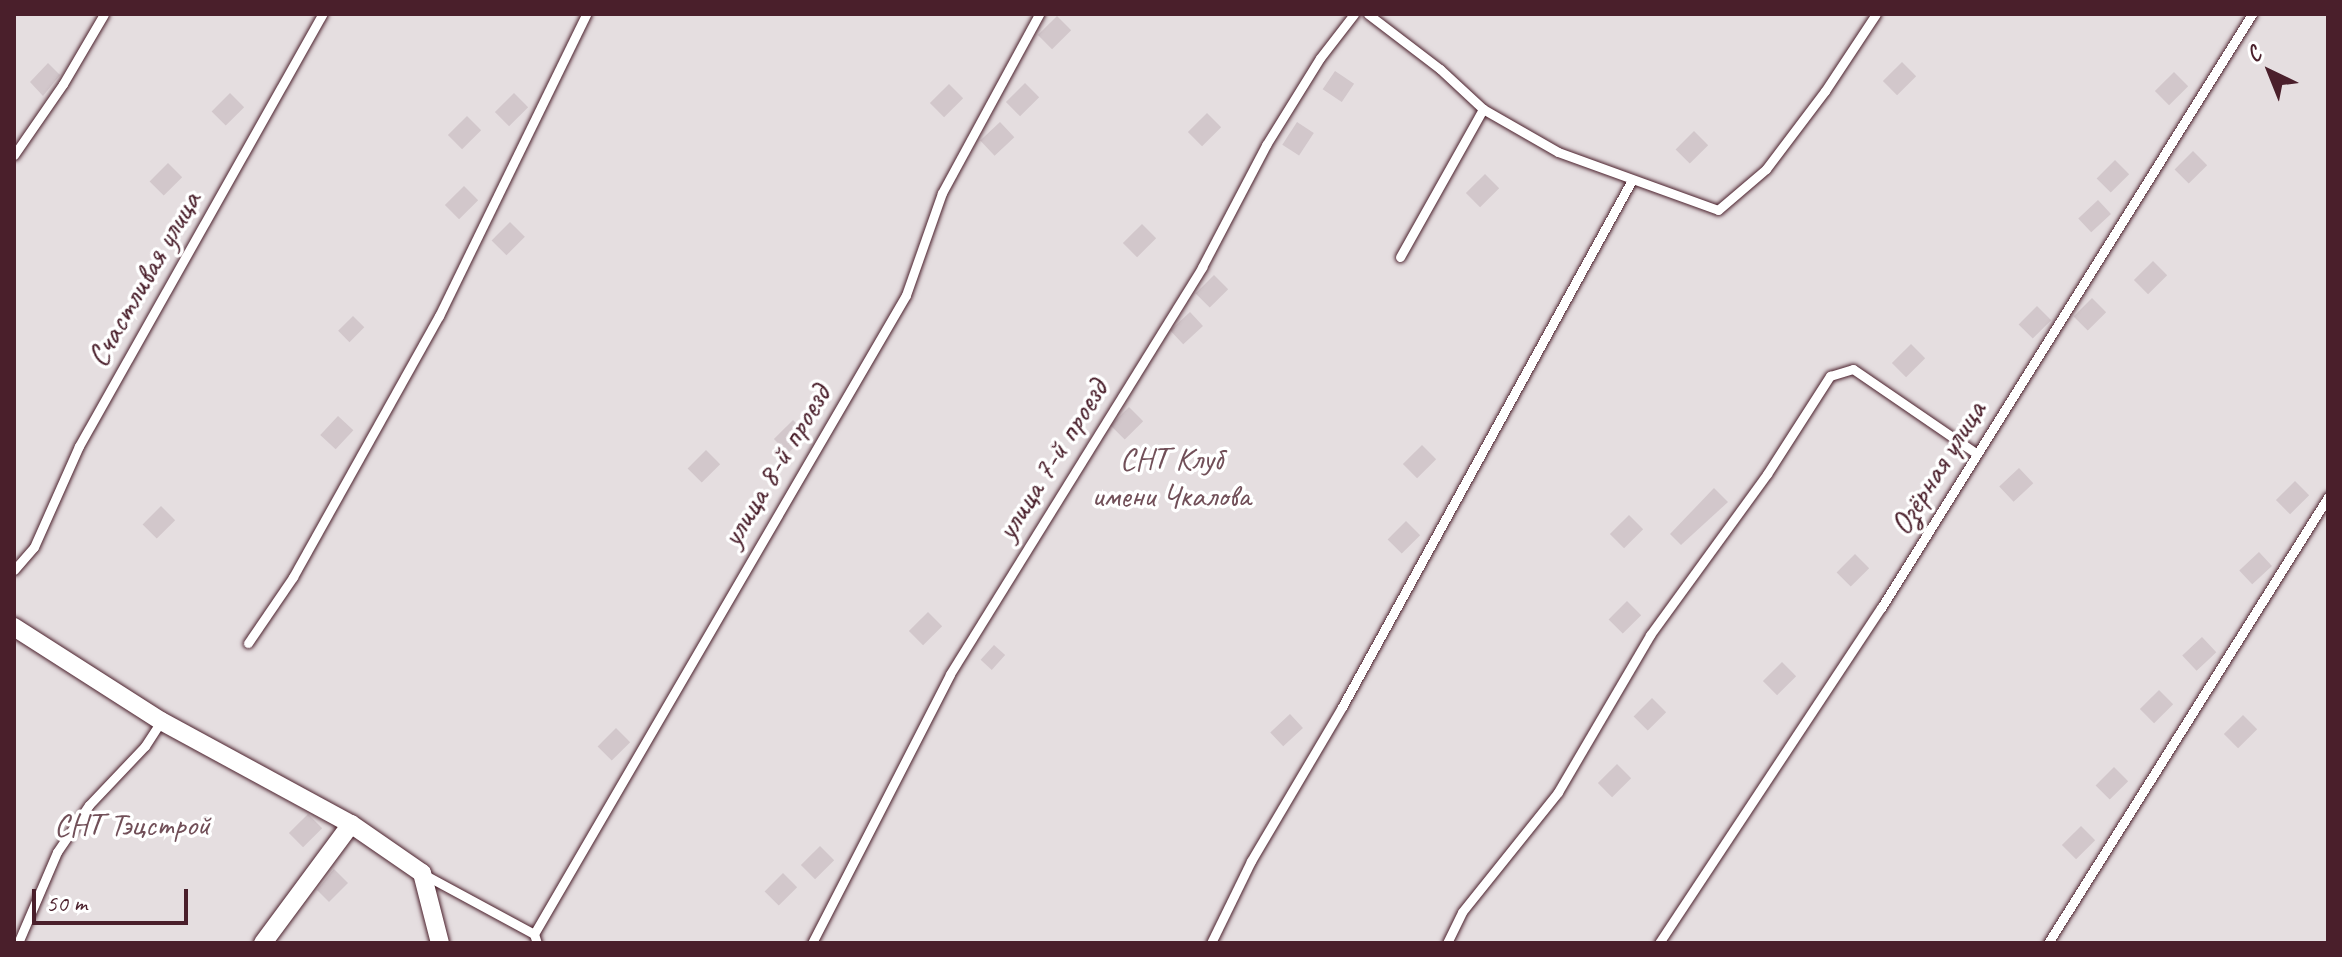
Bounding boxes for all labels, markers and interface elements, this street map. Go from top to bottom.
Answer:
north arrow [2230,32,2310,112]
text: С [2240,41,2267,68]
street label: Счастливая улица [78,184,210,374]
street label: улица 7-й проезд [988,373,1116,547]
street label: улица 8-й проезд [713,378,839,554]
street label: Озёрная улица [1881,393,1995,543]
park label: СНТ Клуб имени Чкалова [1092,441,1250,516]
park label: СНТ Тэцстрой [54,806,210,844]
scale bar [36,873,192,923]
text: 50 m [46,888,87,918]

